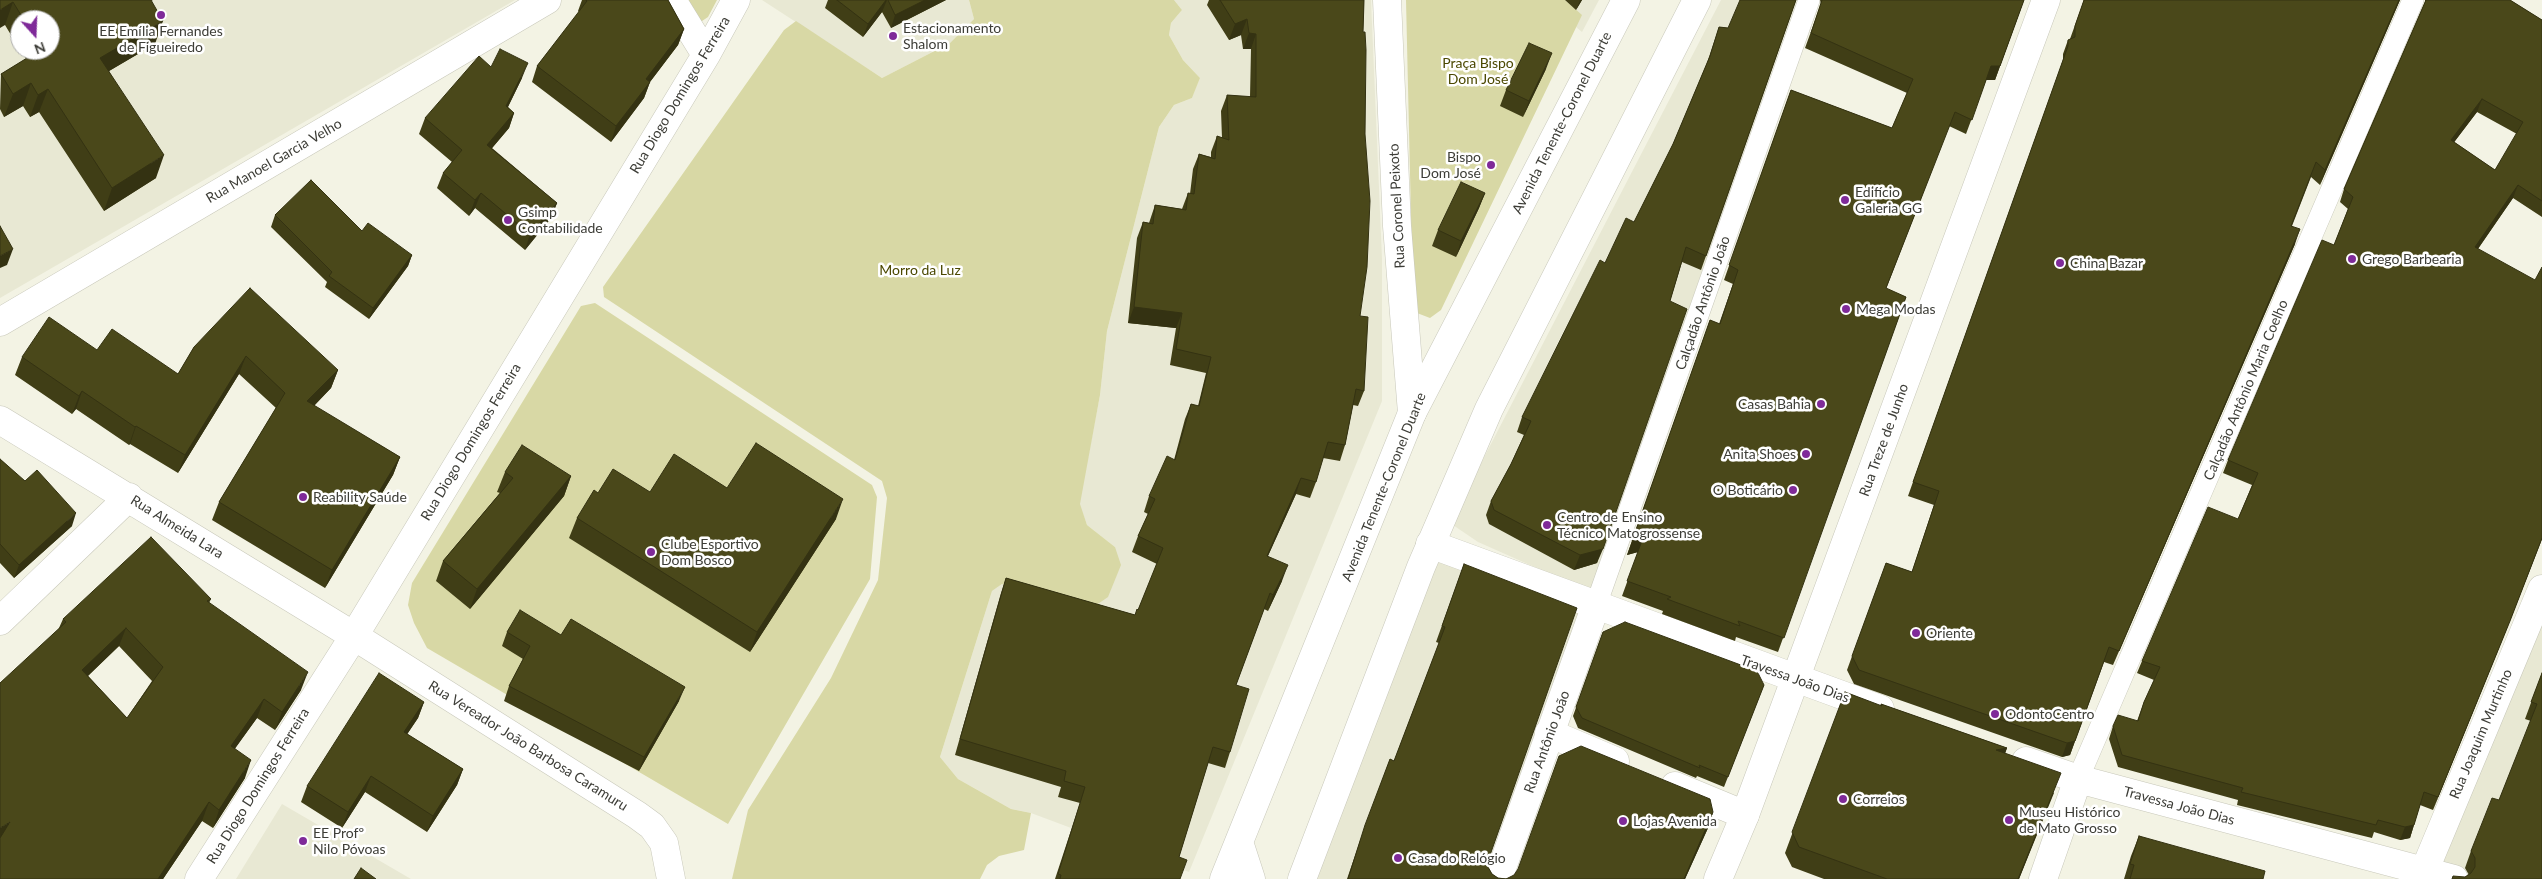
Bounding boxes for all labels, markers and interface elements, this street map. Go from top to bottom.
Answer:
marker: EE Emília Fernandes de Figueiredo [155,9,167,21]
north arrow [10,10,60,60]
street label: Rua Diogo Domingos Ferreira [626,13,734,177]
place label: Estacionamento Shalom [903,20,1001,52]
place label: EE Emília Fernandes de Figueiredo [99,23,223,56]
street label: Avenida Tenente-Coronel Duarte [1509,29,1615,217]
marker: Estacionamento Shalom [887,30,899,42]
text: N [32,39,48,58]
park label: Praça Bispo Dom José [1442,55,1514,88]
street label: Rua Manoel Garcia Velho [203,115,345,207]
street label: Rua Coronel Peixoto [1385,143,1409,269]
place label: Bispo Dom José [1420,149,1481,182]
marker: Bispo Dom José [1485,159,1497,171]
place label: Edifício Galeria GG [1855,184,1922,216]
marker: Edifício Galeria GG [1839,194,1851,206]
place label: Gsimp Contabilidade [518,204,603,236]
marker: Gsimp Contabilidade [502,214,514,226]
street label: Calçadão Antônio João [1672,234,1734,372]
place label: Grego Barbearia [2362,251,2462,267]
marker: Grego Barbearia [2346,253,2358,265]
place label: China Bazar [2070,255,2143,271]
marker: China Bazar [2054,257,2066,269]
park label: Morro da Luz [879,262,961,278]
street label: Calçadão Antônio Maria Coelho [2200,297,2292,483]
place label: Mega Modas [1856,301,1936,317]
marker: Mega Modas [1840,303,1852,315]
street label: Rua Diogo Domingos Ferreira [417,360,525,524]
street label: Rua Treze de Junho [1856,381,1912,499]
street label: Avenida Tenente-Coronel Duarte [1338,390,1430,584]
place label: Casas Bahia [1738,396,1811,412]
marker: Casas Bahia [1815,398,1827,410]
place label: Anita Shoes [1723,446,1796,462]
marker: Anita Shoes [1800,448,1812,460]
place label: O Boticário [1713,482,1783,498]
marker: O Boticário [1787,484,1799,496]
place label: Reability Saúde [313,489,407,505]
marker: Reability Saúde [297,491,309,503]
street label: Rua Almeida Lara [127,492,227,562]
place label: Centro de Ensino Técnico Matogrossense [1557,509,1700,542]
marker: Centro de Ensino Técnico Matogrossense [1541,519,1553,531]
place label: Clube Esportivo Dom Bosco [661,536,759,568]
marker: Clube Esportivo Dom Bosco [645,546,657,558]
place label: Oriente [1926,625,1973,641]
marker: Oriente [1910,627,1922,639]
street label: Travessa João Dias [1738,652,1852,706]
street label: Rua Joaquim Murtinho [2446,667,2516,801]
street label: Rua Vereador João Barbosa Caramuru [425,677,631,815]
street label: Rua Antônio João [1521,688,1573,796]
street label: Rua Diogo Domingos Ferreira [203,705,313,867]
place label: OdontoCentro [2005,706,2095,722]
marker: OdontoCentro [1989,708,2001,720]
street label: Travessa João Dias [2121,783,2237,829]
place label: Correios [1853,791,1905,807]
marker: Correios [1837,793,1849,805]
place label: Museu Histórico de Mato Grosso [2019,804,2120,836]
place label: Lojas Avenida [1633,813,1717,829]
marker: Museu Histórico de Mato Grosso [2003,814,2015,826]
marker: Lojas Avenida [1617,815,1629,827]
place label: EE Profº Nilo Póvoas [313,825,386,858]
marker: EE Profº Nilo Póvoas [297,835,309,847]
place label: Casa do Relógio [1408,850,1506,866]
marker: Casa do Relógio [1392,852,1404,864]

